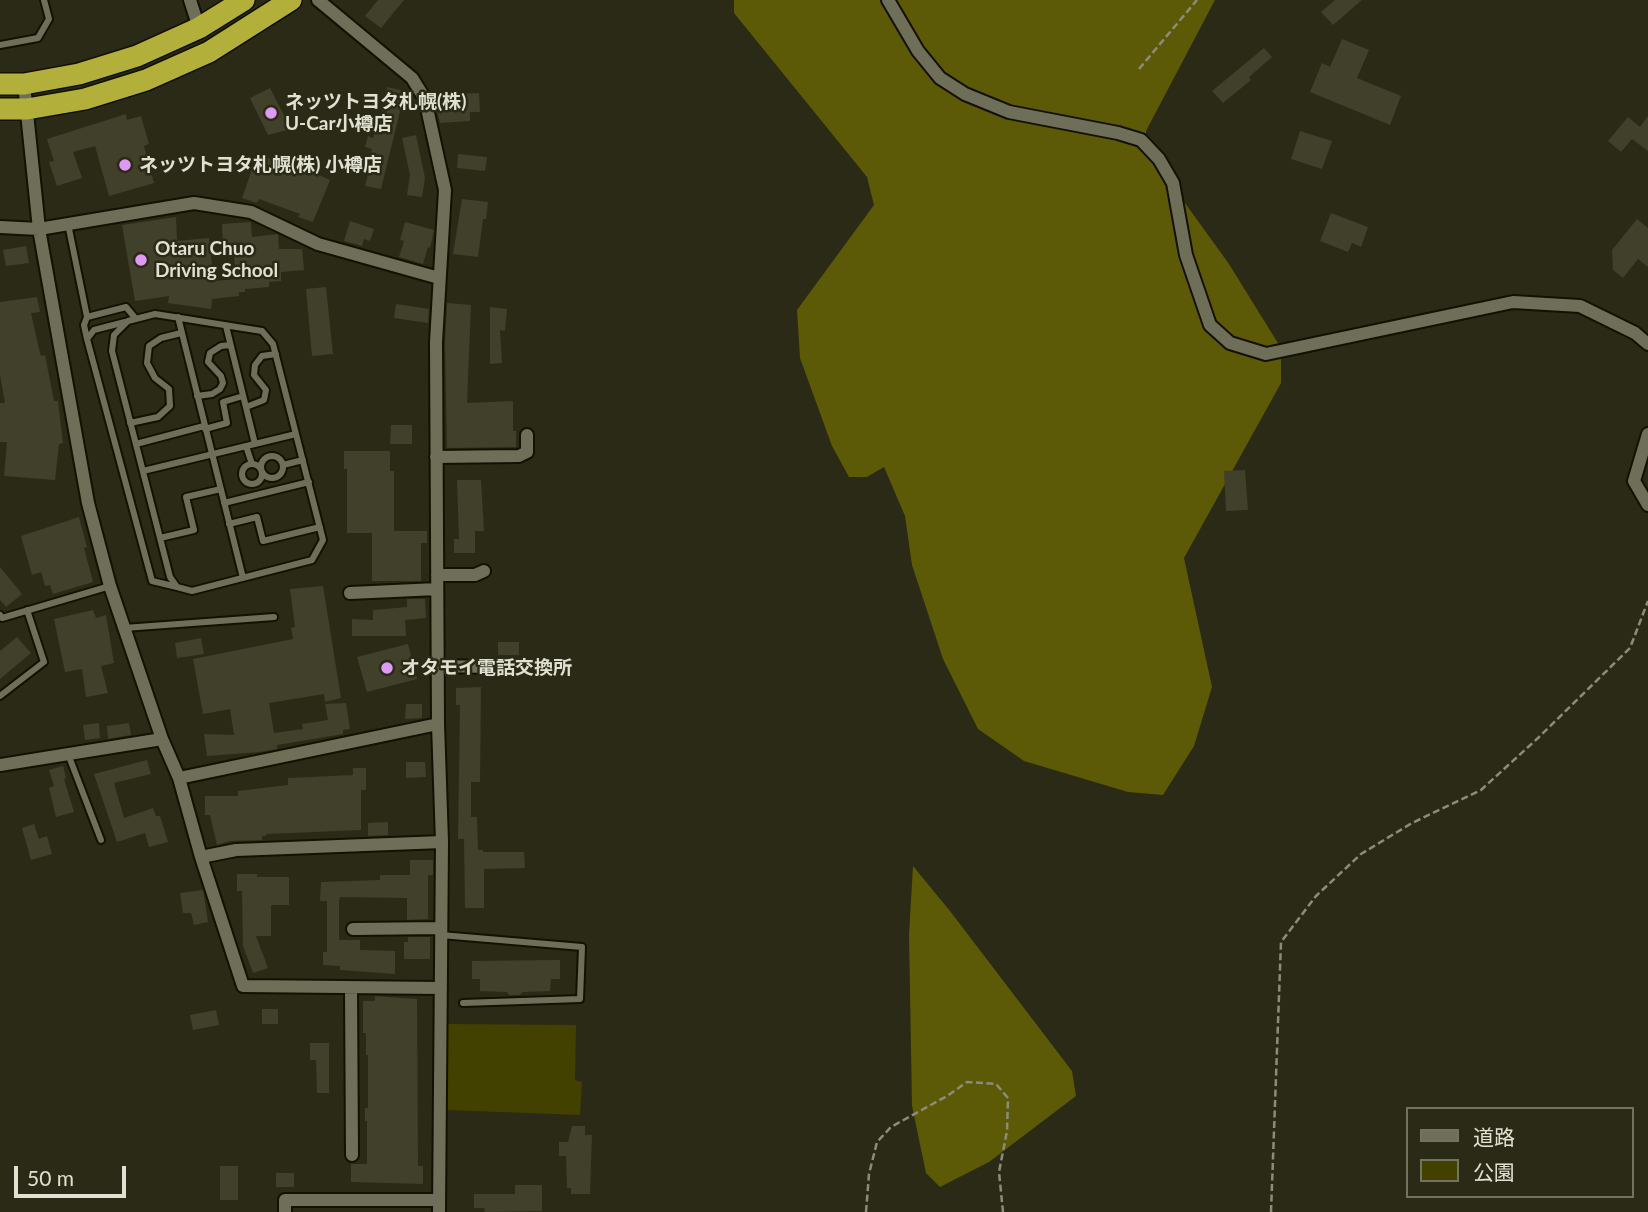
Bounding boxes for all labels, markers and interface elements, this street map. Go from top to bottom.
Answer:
place label: ネッツトヨタ札幌(株) U-Car小樽店 [285,91,466,135]
marker: ネッツトヨタ札幌(株) U-Car小樽店 [263,105,279,121]
place label: ネッツトヨタ札幌(株) 小樽店 [139,154,382,176]
marker: ネッツトヨタ札幌(株) 小樽店 [117,157,133,173]
place label: Otaru Chuo Driving School [155,238,278,282]
marker: Otaru Chuo Driving School [133,252,149,268]
place label: オタモイ電話交換所 [401,657,572,679]
marker: オタモイ電話交換所 [379,660,395,676]
legend [1406,1107,1634,1198]
text: 道路 [1473,1124,1515,1149]
scale bar [18,1152,130,1196]
text: 公園 [1473,1159,1515,1184]
text: 50 m [27,1165,74,1190]

